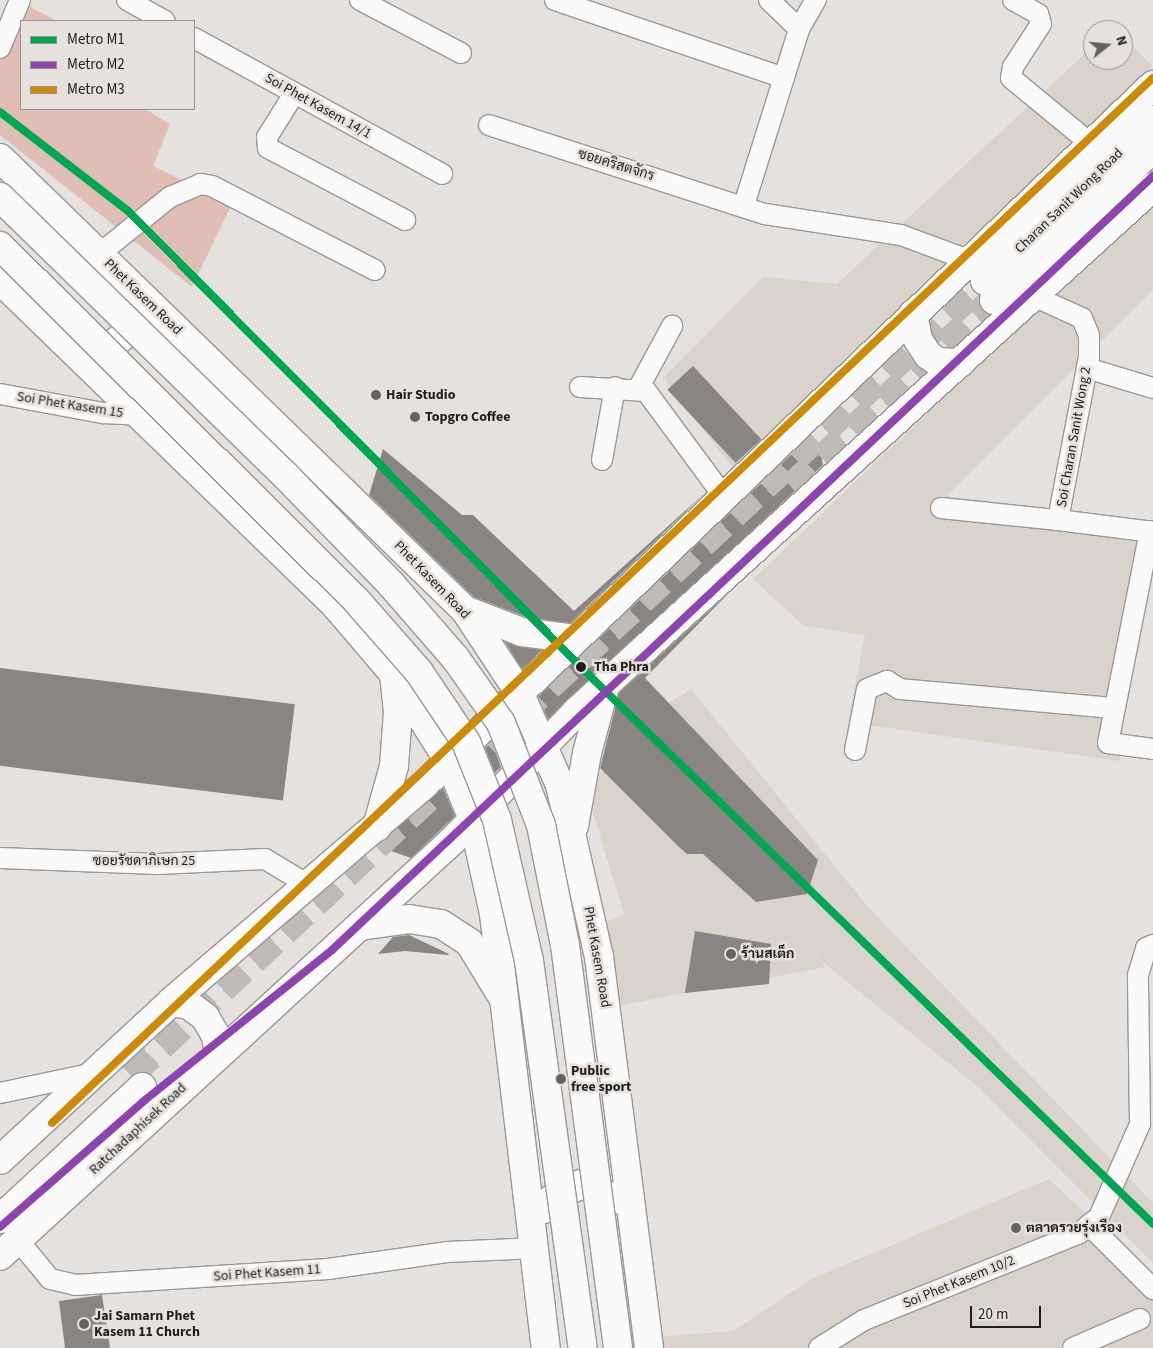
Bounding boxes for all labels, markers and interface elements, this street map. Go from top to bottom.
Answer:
legend [20,20,195,110]
north arrow [1083,20,1133,70]
text: Metro M1 [67,29,125,50]
text: N [1110,34,1132,48]
text: Metro M2 [67,54,125,75]
street label: Soi Phet Kasem 14/1 [262,70,374,142]
text: Metro M3 [67,79,125,100]
street label: ซอยคริสตจักร [576,145,656,185]
street label: Charan Sanit Wong Road [1011,145,1127,257]
street label: Phet Kasem Road [100,255,186,339]
street label: Soi Charan Sanit Wong 2 [1053,365,1095,509]
place label: Hair Studio [386,387,455,403]
street label: Soi Phet Kasem 15 [16,388,124,422]
marker: Hair Studio [370,389,382,401]
place label: Topgro Coffee [425,409,510,425]
marker: Topgro Coffee [409,411,421,423]
street label: Phet Kasem Road [390,537,474,623]
marker: Tha Phra [572,658,590,676]
place label: Tha Phra [594,659,649,675]
street label: ซอยรัชดาภิเษก 25 [93,853,195,869]
street label: Phet Kasem Road [580,905,614,1009]
place label: ร้านสเต็ก [741,946,794,962]
marker: ร้านสเต็ก [725,948,737,960]
place label: Public free sport [571,1063,631,1096]
marker: Public free sport [555,1073,567,1085]
street label: Ratchadaphisek Road [86,1080,190,1178]
place label: ตลาดรวยรุ่งเรือง [1026,1220,1122,1236]
marker: ตลาดรวยรุ่งเรือง [1010,1222,1022,1234]
street label: Soi Phet Kasem 10/2 [901,1252,1017,1312]
street label: Soi Phet Kasem 11 [213,1261,321,1285]
scale bar [973,1296,1044,1328]
text: 20 m [978,1304,1008,1325]
place label: Jai Samarn Phet Kasem 11 Church [94,1308,200,1340]
marker: Jai Samarn Phet Kasem 11 Church [78,1318,90,1330]

